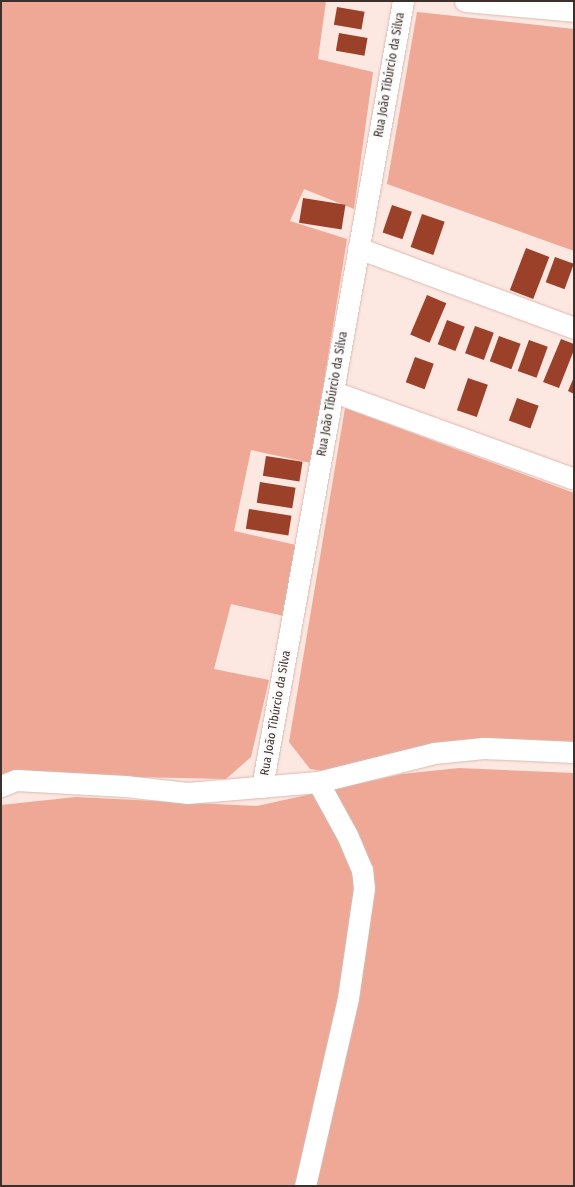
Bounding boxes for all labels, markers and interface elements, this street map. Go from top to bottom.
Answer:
street label: Rua João Tibúrcio da Silva [372,11,408,139]
street label: Rua João Tibúrcio da Silva [315,330,351,458]
street label: Rua João Tibúrcio da Silva [258,649,294,777]

